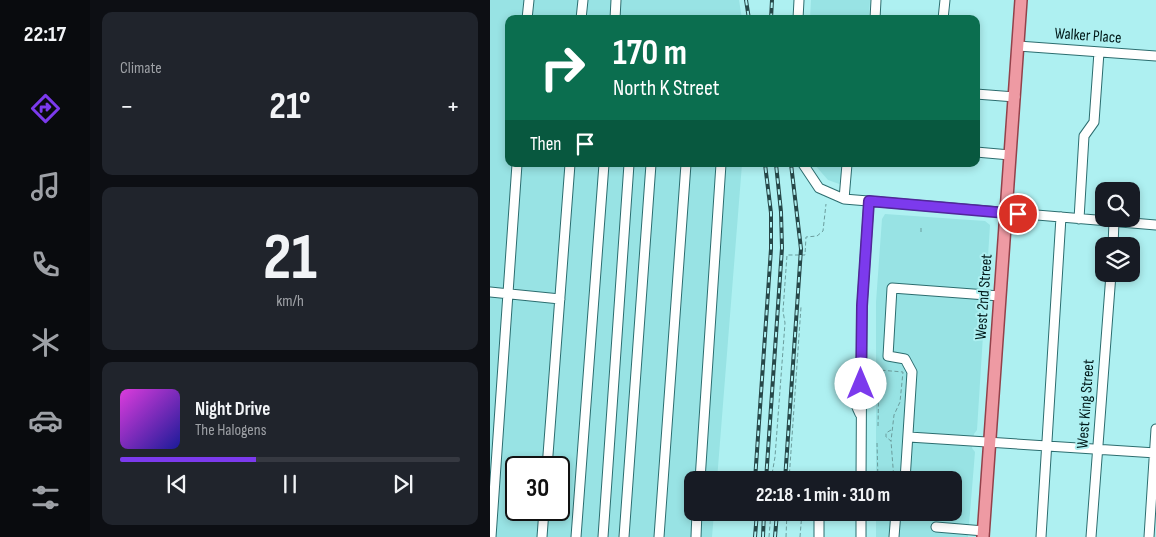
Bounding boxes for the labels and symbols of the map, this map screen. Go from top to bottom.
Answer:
street label: Walker Place [1054,24,1122,48]
pin [997,193,1039,235]
street label: West 2nd Street [972,253,996,341]
position arrow [834,357,886,409]
street label: West King Street [1073,359,1099,449]
speed limit sign: 30 [505,456,570,521]

